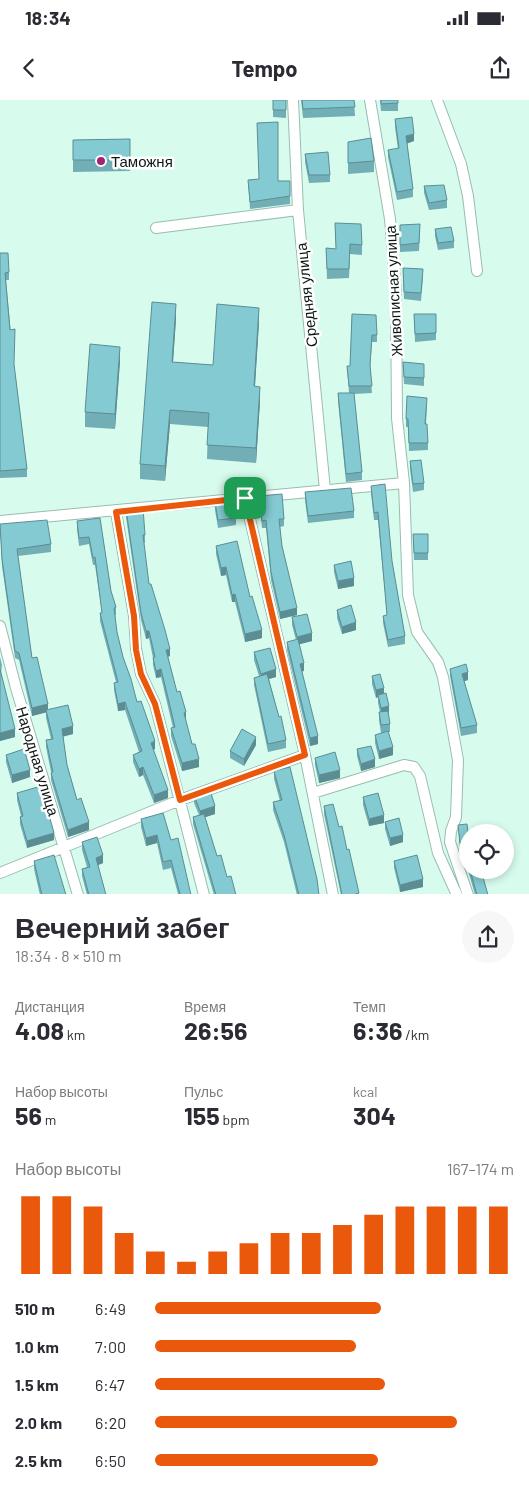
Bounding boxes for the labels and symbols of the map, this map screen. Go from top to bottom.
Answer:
place label: Таможня [111,152,173,170]
marker: Таможня [95,155,107,167]
street label: Живописная улица [381,224,405,357]
street label: Средняя улица [292,241,320,348]
pin [224,477,266,519]
street label: Народная улица [13,704,63,818]

